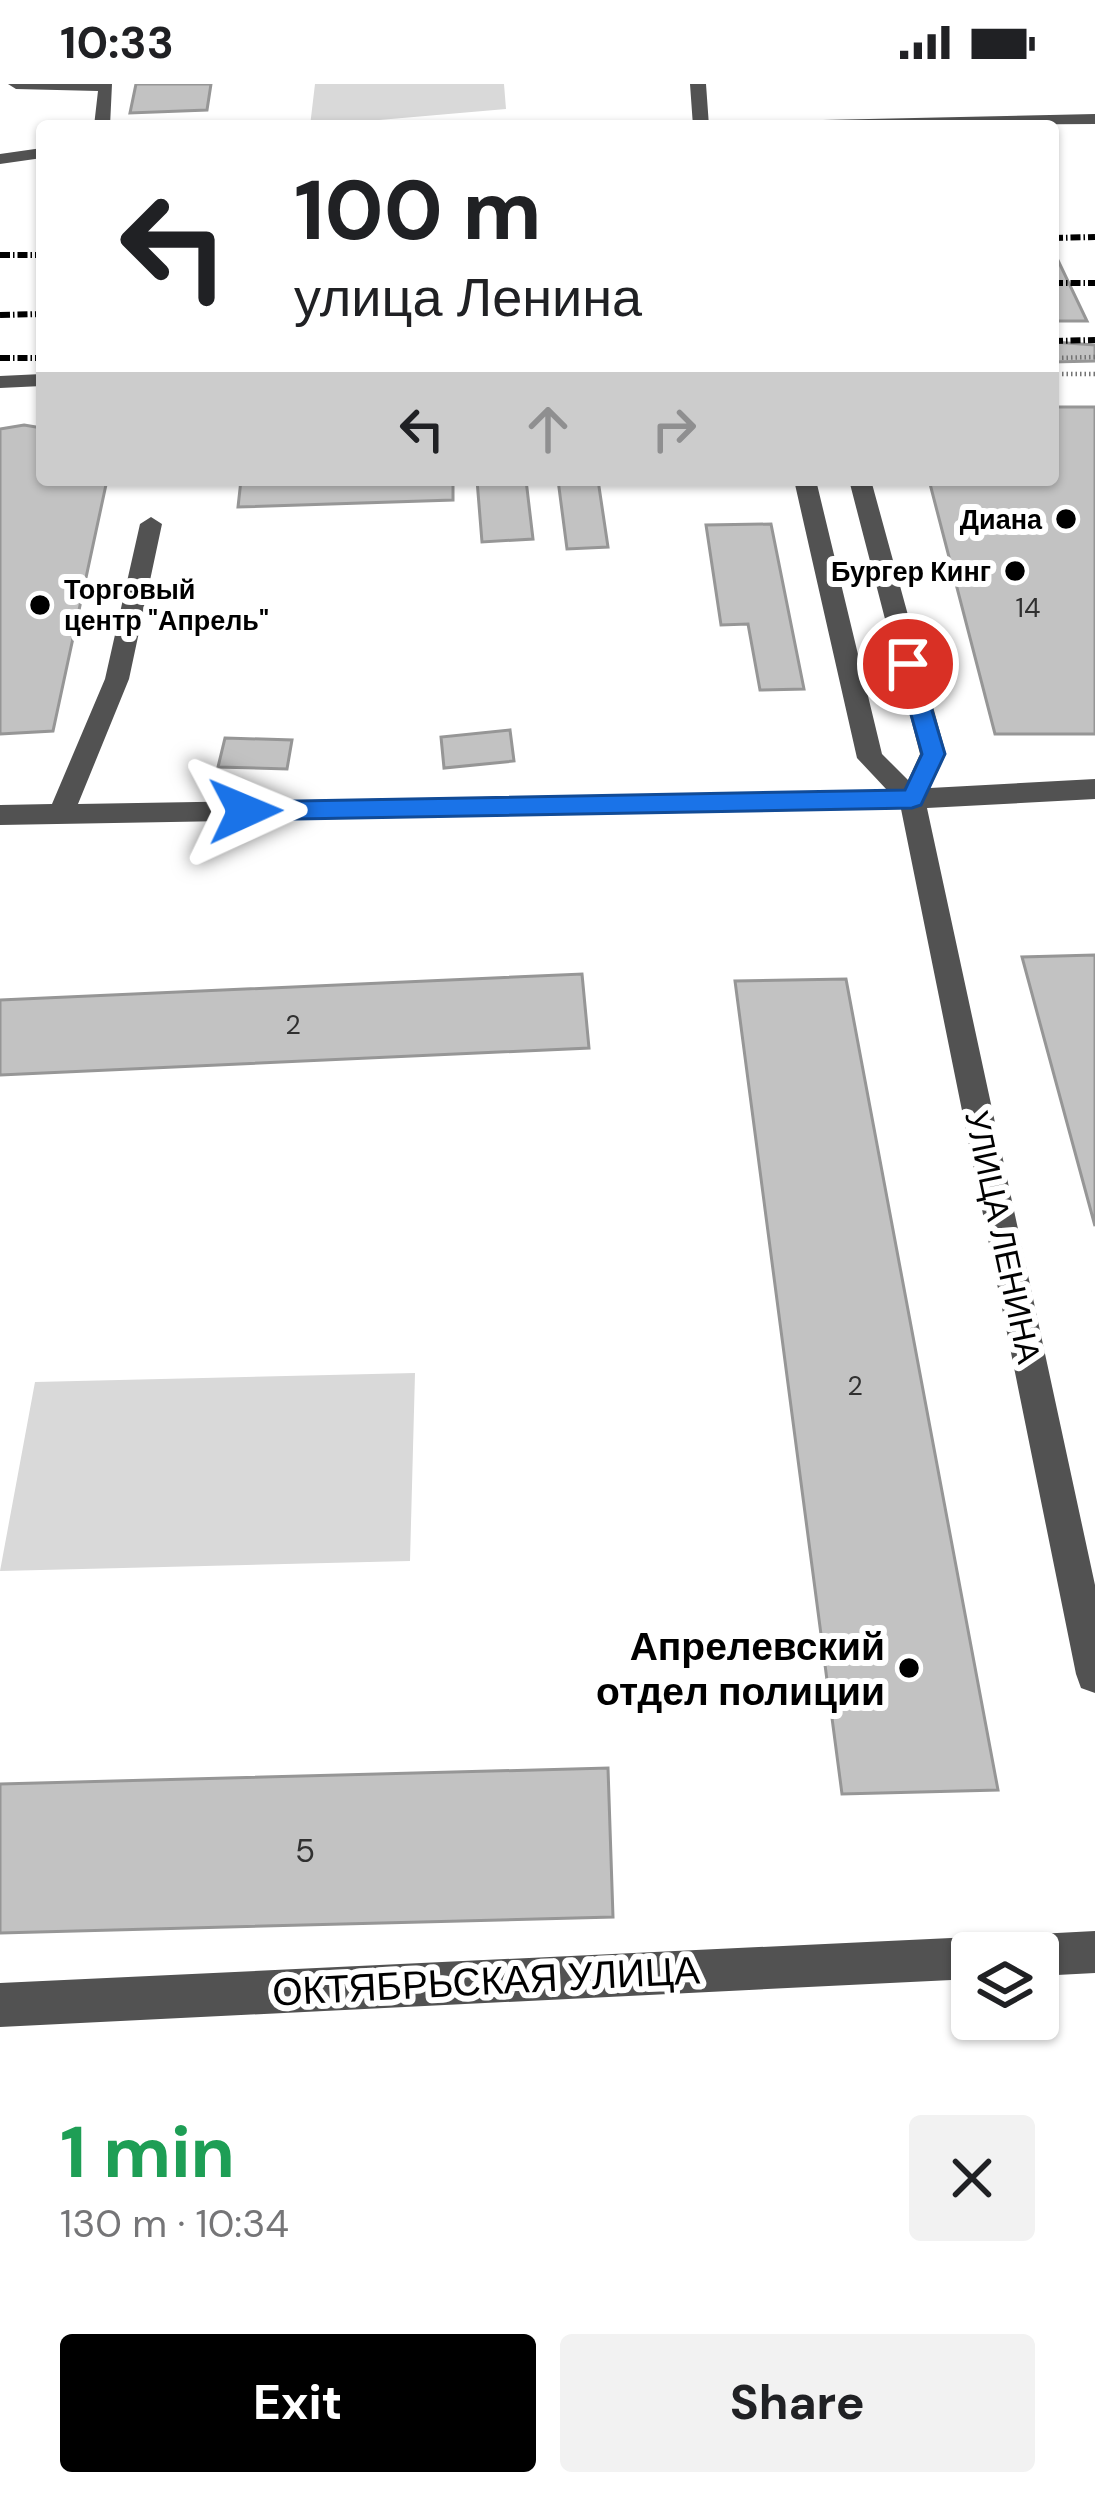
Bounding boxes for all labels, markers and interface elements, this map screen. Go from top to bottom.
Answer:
text: 10:33 [60,13,174,72]
text: 100 m [294,156,542,265]
icon: left [96,168,252,324]
text: улица Ленина [294,262,642,333]
icon: left [389,396,455,462]
icon: ahead [515,396,581,462]
icon: right [641,396,707,462]
place label: Диана [960,502,1043,537]
marker: Диана [1053,506,1079,532]
place label: Бургер Кинг [831,554,991,589]
marker: Бургер Кинг [1002,558,1028,584]
place label: Торговый центр "Апрель" [64,572,269,638]
house number: 14 [1016,590,1040,625]
marker: Торговый центр "Апрель" [27,592,53,618]
pin [857,613,959,715]
icon: arrive [875,631,941,697]
position arrow [182,748,308,874]
house number: 2 [285,1007,301,1042]
street label: УЛИЦА ЛЕНИНА [955,1107,1051,1367]
house number: 2 [847,1368,863,1403]
place label: Апрелевский отдел полиции [596,1621,885,1717]
marker: Апрелевский отдел полиции [896,1655,922,1681]
house number: 5 [295,1829,315,1872]
map controls [951,1932,1059,2040]
button: layers [951,1932,1059,2040]
street label: ОКТЯБРЬСКАЯ УЛИЦА [271,1944,701,2018]
text: 1 min [60,2106,235,2199]
button: close [909,2115,1035,2241]
text: 130 m · 10:34 [60,2198,289,2249]
button: Exit [60,2334,536,2472]
button: Share [560,2334,1035,2472]

